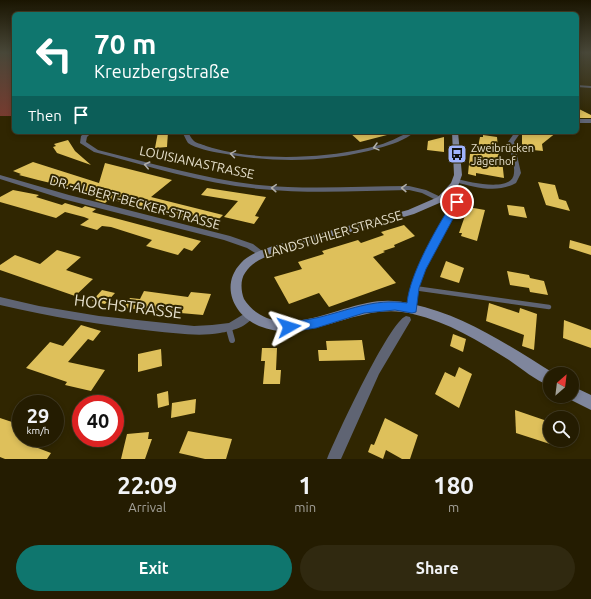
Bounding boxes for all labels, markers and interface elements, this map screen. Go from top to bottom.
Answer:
icon: left [28,28,80,80]
text: 70 m [94,28,156,59]
text: Kreuzbergstraße [94,61,230,81]
icon: arrive [70,104,92,126]
text: Then [28,107,62,124]
one-way arrow [373,142,379,150]
place label: Zweibrücken Jägerhof [471,142,534,167]
street label: LOUISIANASTRASSE [138,143,256,181]
bus stop icon: Zweibrücken Jägerhof [446,143,468,165]
one-way arrow [230,150,236,159]
one-way arrow [143,161,150,169]
street label: DR.-ALBERT-BECKER-STRASSE [48,172,222,232]
one-way arrow [271,184,277,193]
one-way arrow [401,184,407,192]
pin [440,185,474,219]
icon: arrive [446,191,468,213]
street label: LANDSTUHLER STRASSE [262,208,404,260]
street label: HOCHSTRASSE [73,290,183,322]
position arrow [268,306,310,348]
north arrow [543,367,579,403]
map controls [543,367,579,447]
speed limit sign: 40 [72,395,124,447]
text: 29 [27,404,49,427]
button: search [543,411,579,447]
text: km/h [26,425,50,436]
text: 22:09 [117,472,177,499]
text: 1 [298,472,312,499]
text: 180 [433,472,474,499]
text: Arrival [128,500,166,514]
text: min [294,500,316,514]
text: m [448,500,459,514]
button: Exit [16,545,292,591]
button: Share [300,545,575,591]

